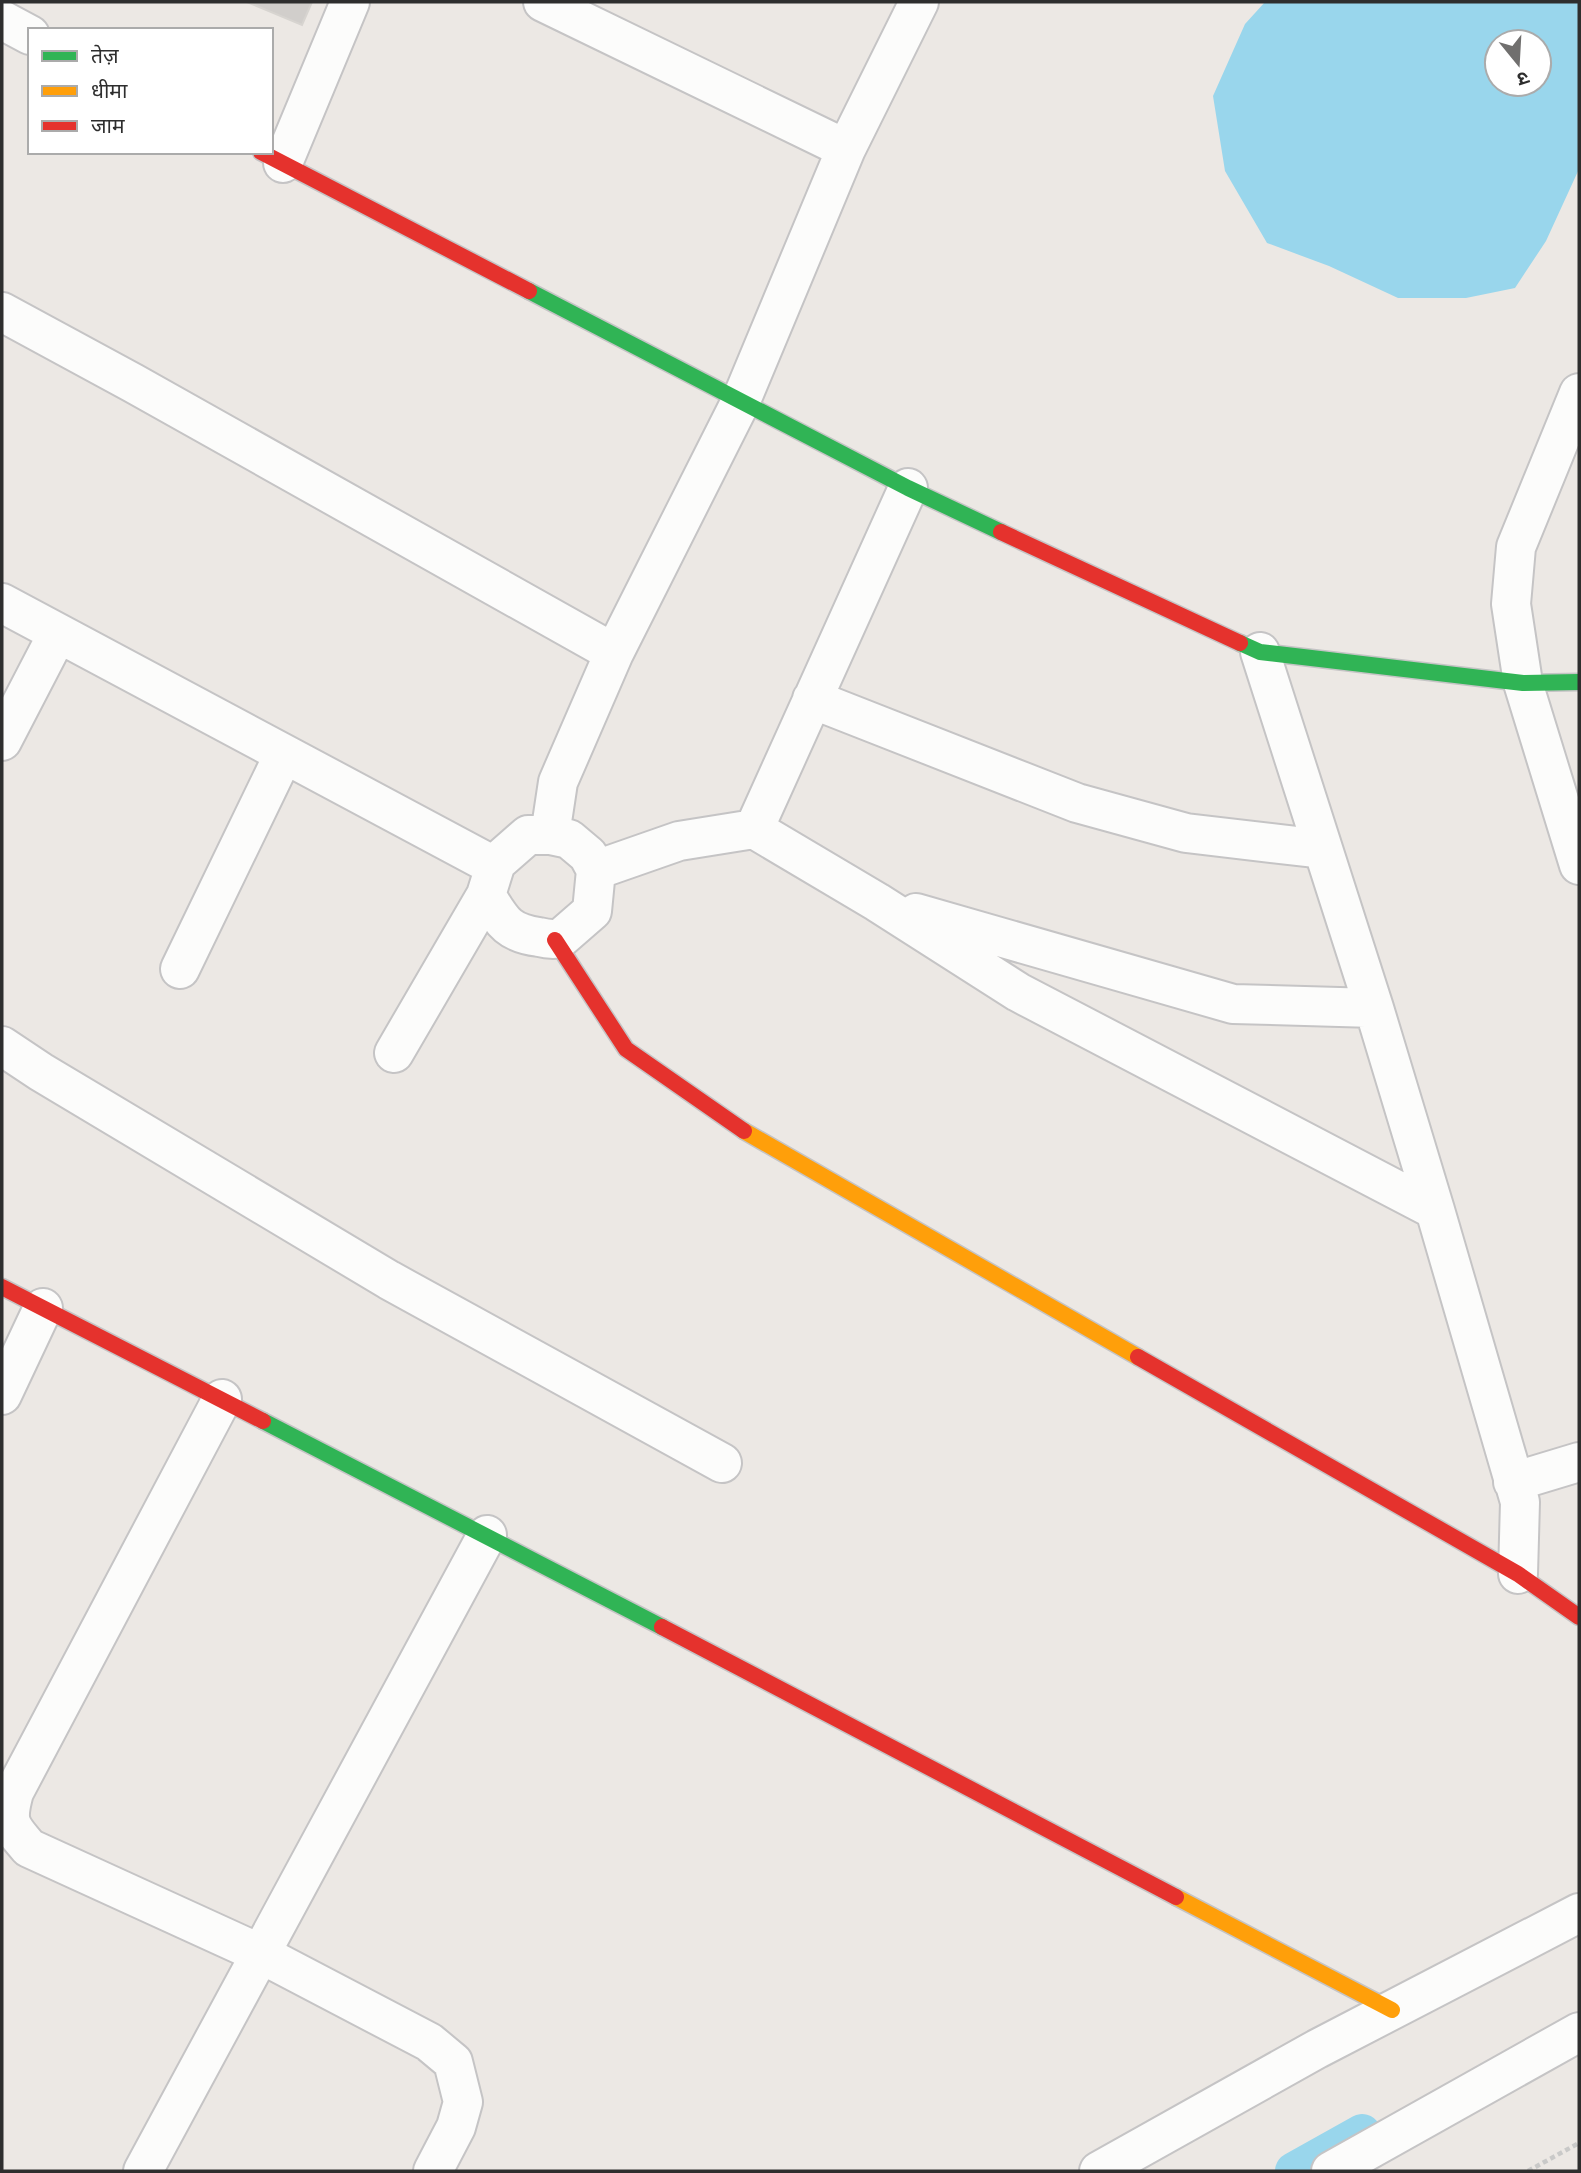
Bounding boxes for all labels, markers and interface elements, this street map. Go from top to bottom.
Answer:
legend [28,28,273,154]
north arrow [1483,28,1553,98]
text: तेज़ [91,42,119,70]
text: उ [1513,64,1532,93]
text: धीमा [91,77,128,105]
text: जाम [91,112,125,140]

